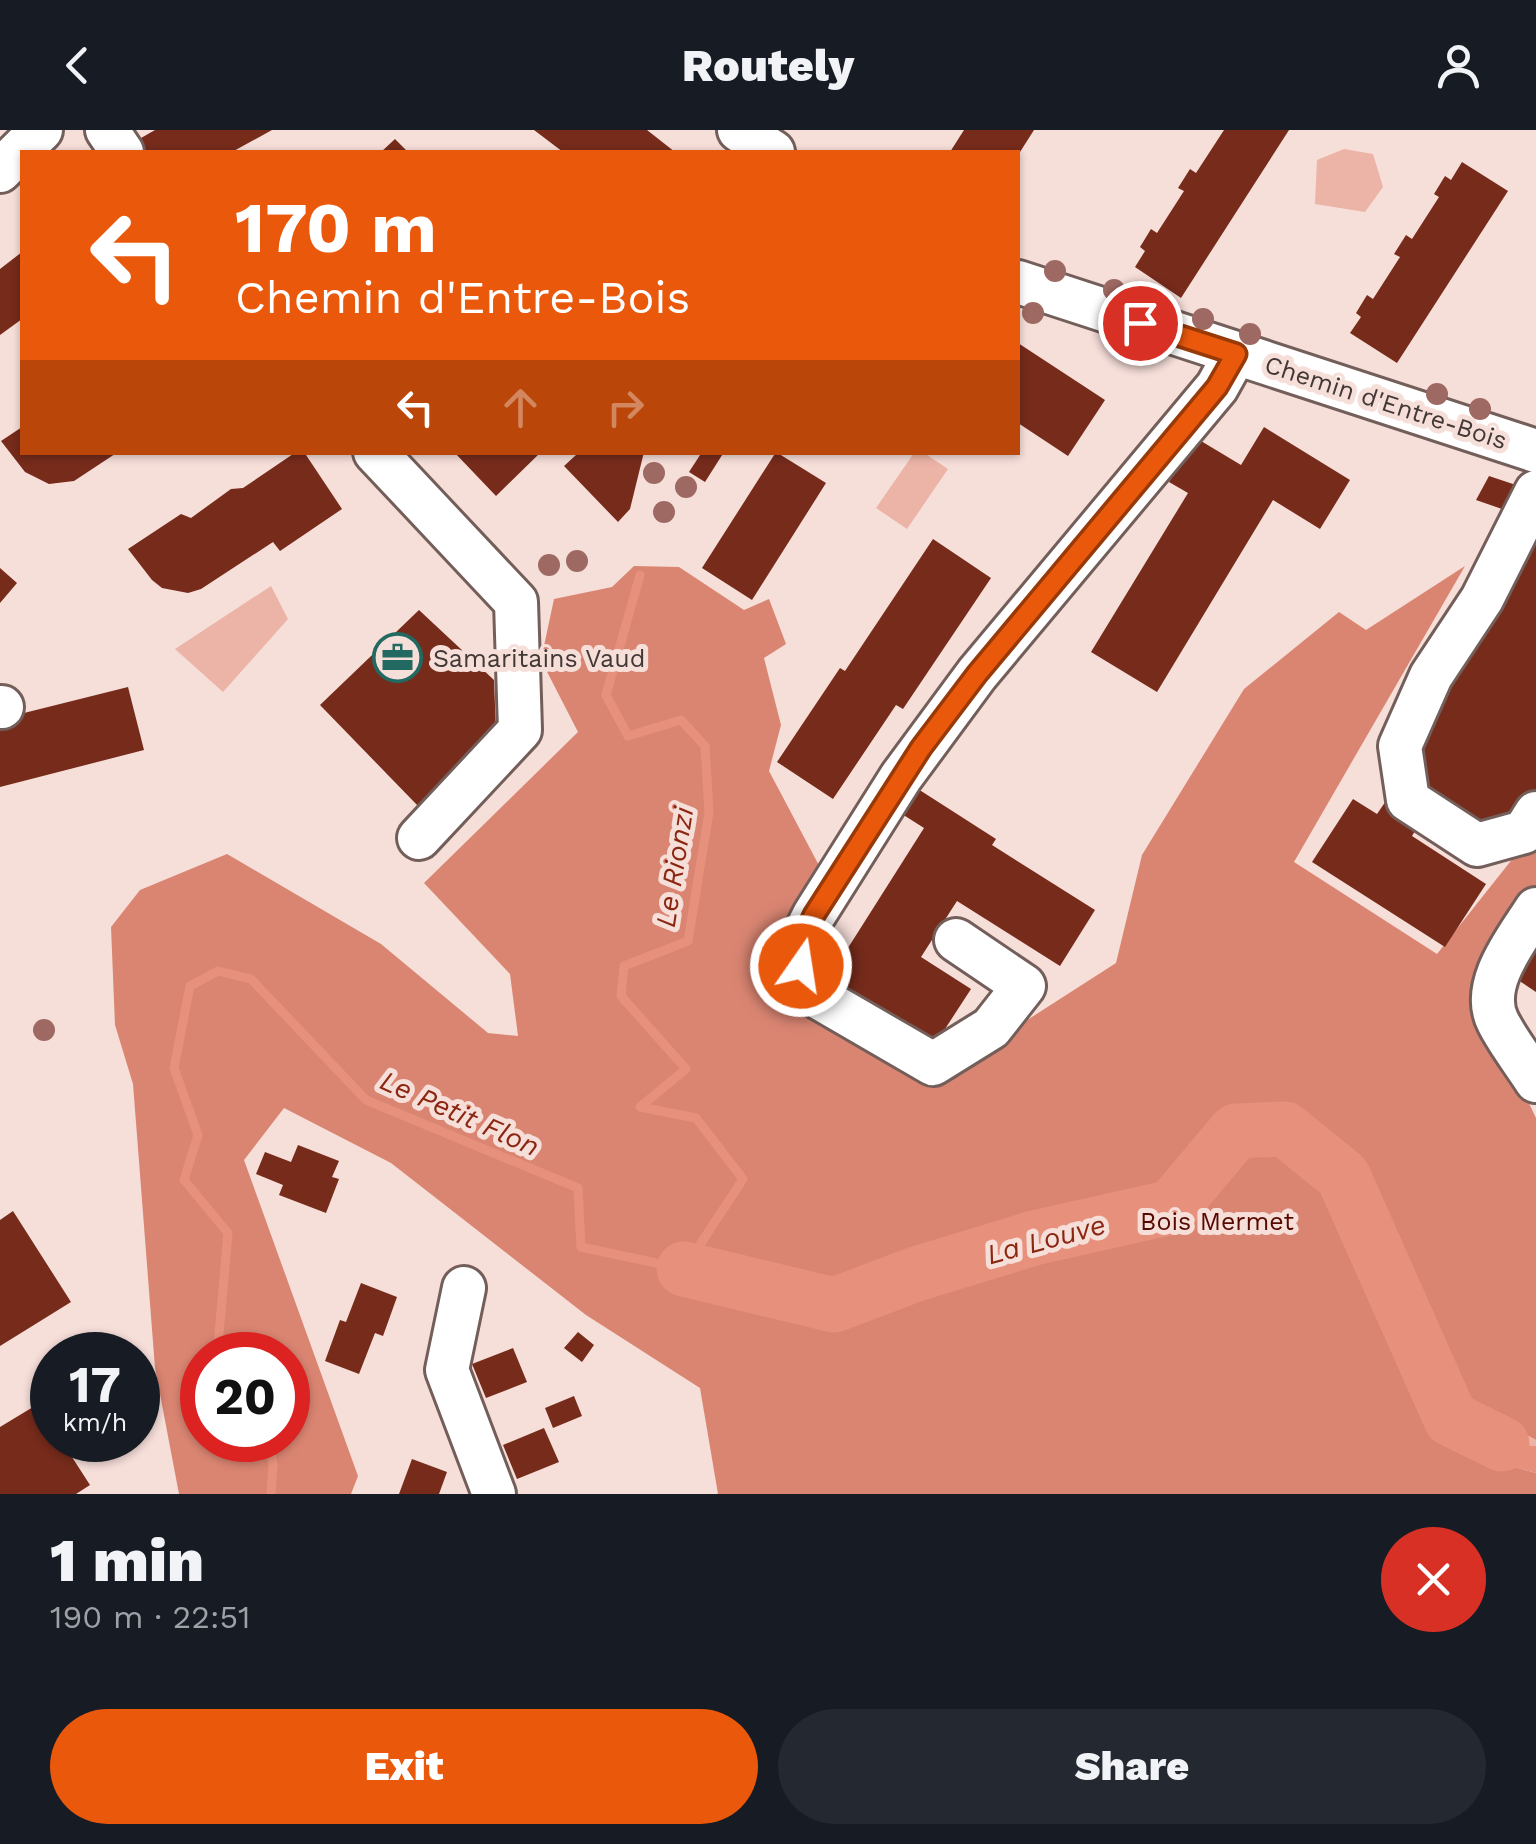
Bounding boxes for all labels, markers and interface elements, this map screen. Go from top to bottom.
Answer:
icon: back [50,38,105,93]
icon: person [1431,38,1486,93]
text: Routely [682,39,854,92]
text: 170 m [235,187,437,269]
icon: left [70,190,200,320]
text: Chemin d'Entre-Bois [235,271,690,324]
pin [1098,281,1183,366]
icon: arrive [1113,296,1168,351]
street label: Chemin d'Entre-Bois [1261,350,1511,455]
icon: left [388,380,443,435]
icon: ahead [493,380,548,435]
icon: right [598,380,653,435]
office icon: Samaritains Vaud [372,632,424,684]
place label: Samaritains Vaud [433,644,645,673]
water label: Le Rionzi [649,804,700,930]
position arrow [749,914,853,1018]
water label: Le Petit Flon [375,1064,544,1163]
park label: Bois Mermet [1140,1207,1294,1236]
water label: La Louve [983,1208,1109,1271]
speed limit sign: 20 [180,1332,310,1462]
text: 17 [69,1355,121,1414]
text: km/h [63,1408,127,1437]
text: 1 min [50,1525,204,1596]
button: close [1381,1527,1486,1632]
text: 190 m · 22:51 [50,1598,250,1636]
button: Exit [50,1709,758,1824]
button: Share [778,1709,1486,1824]

